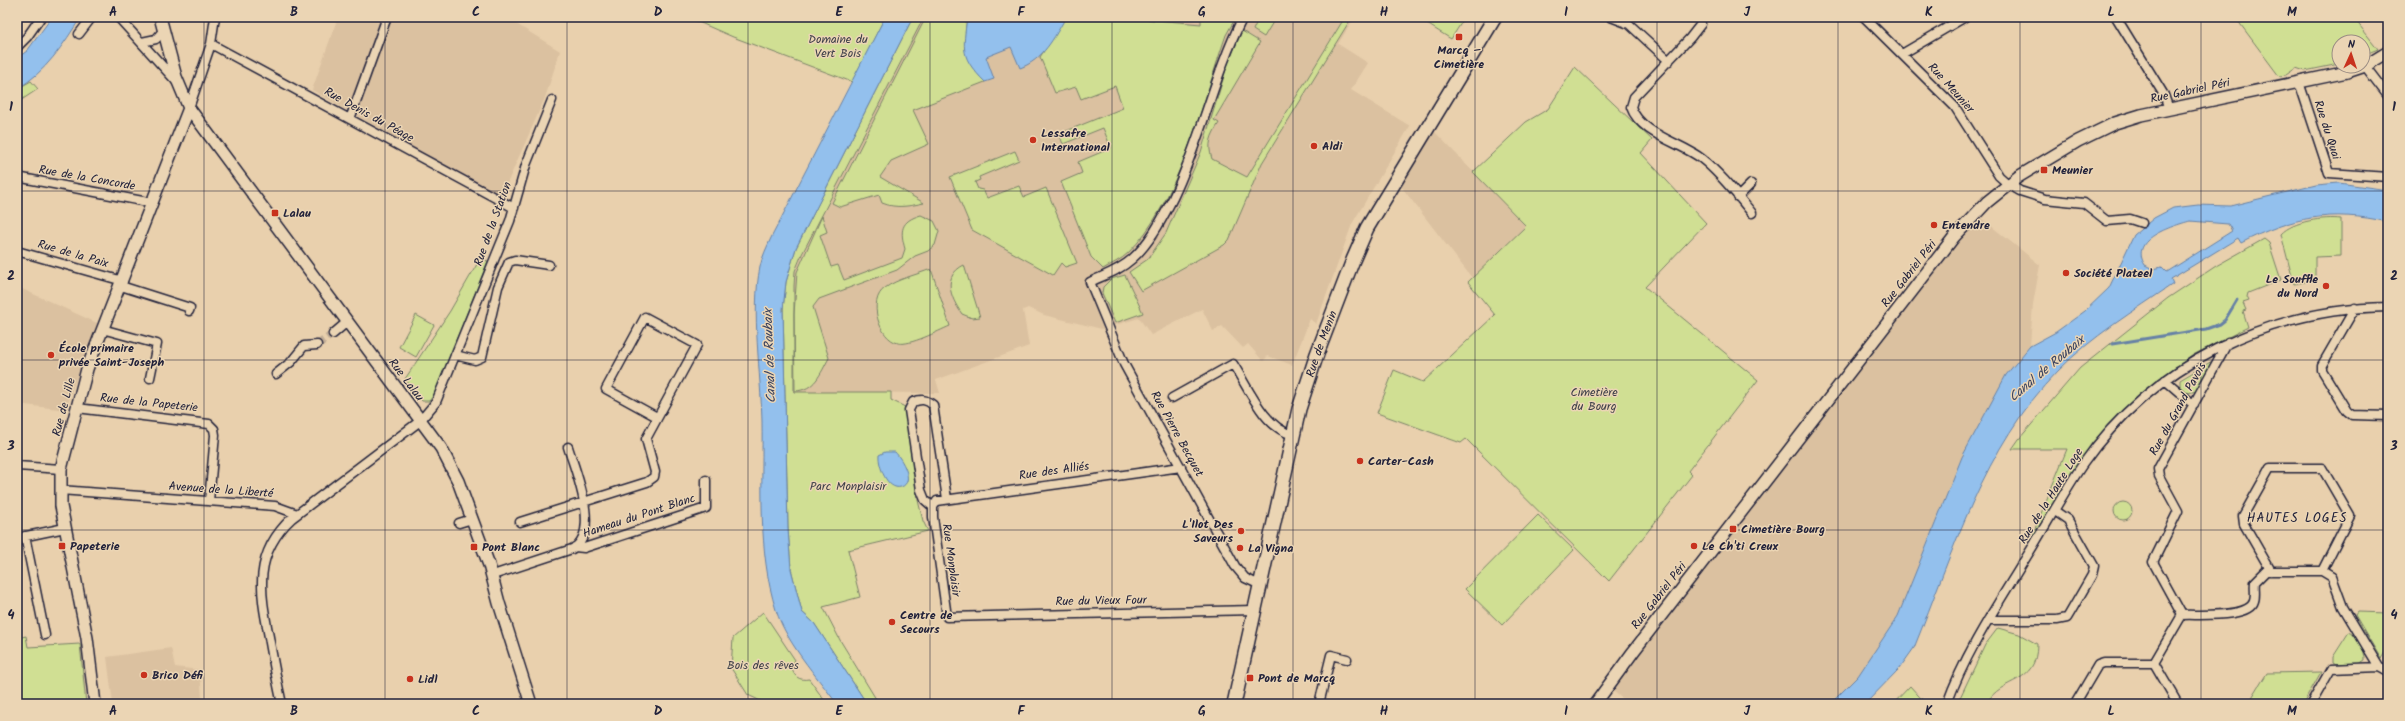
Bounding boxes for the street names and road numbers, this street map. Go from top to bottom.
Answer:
street label: Rue Meunier [1923,59,1980,118]
street label: Rue Gabriel Péri [2148,73,2233,109]
street label: Rue Denis du Péage [320,82,418,148]
street label: Rue du Quai [2308,98,2346,163]
street label: Rue de la Concorde [37,160,137,196]
street label: Rue de la Station [469,179,517,269]
street label: Rue de la Paix [35,235,111,273]
street label: Rue Gabriel Péri [1877,235,1942,312]
street label: Rue de Menin [1301,308,1342,380]
street label: Rue Lalau [384,355,429,406]
street label: Rue du Grand Pavois [2144,359,2212,459]
street label: Rue de Lille [47,375,81,438]
street label: Rue Pierre Becquet [1145,387,1209,481]
street label: Rue de la Papeterie [99,388,199,418]
street label: Rue de la Haute Loge [2014,444,2089,548]
street label: Rue des Alliés [1018,457,1090,485]
street label: Avenue de la Liberté [168,477,275,503]
street label: Hameau du Pont Blanc [580,489,698,543]
street label: Rue Monplaisir [936,522,966,599]
street label: Rue Gabriel Péri [1627,557,1692,634]
street label: Rue du Vieux Four [1055,591,1148,611]

